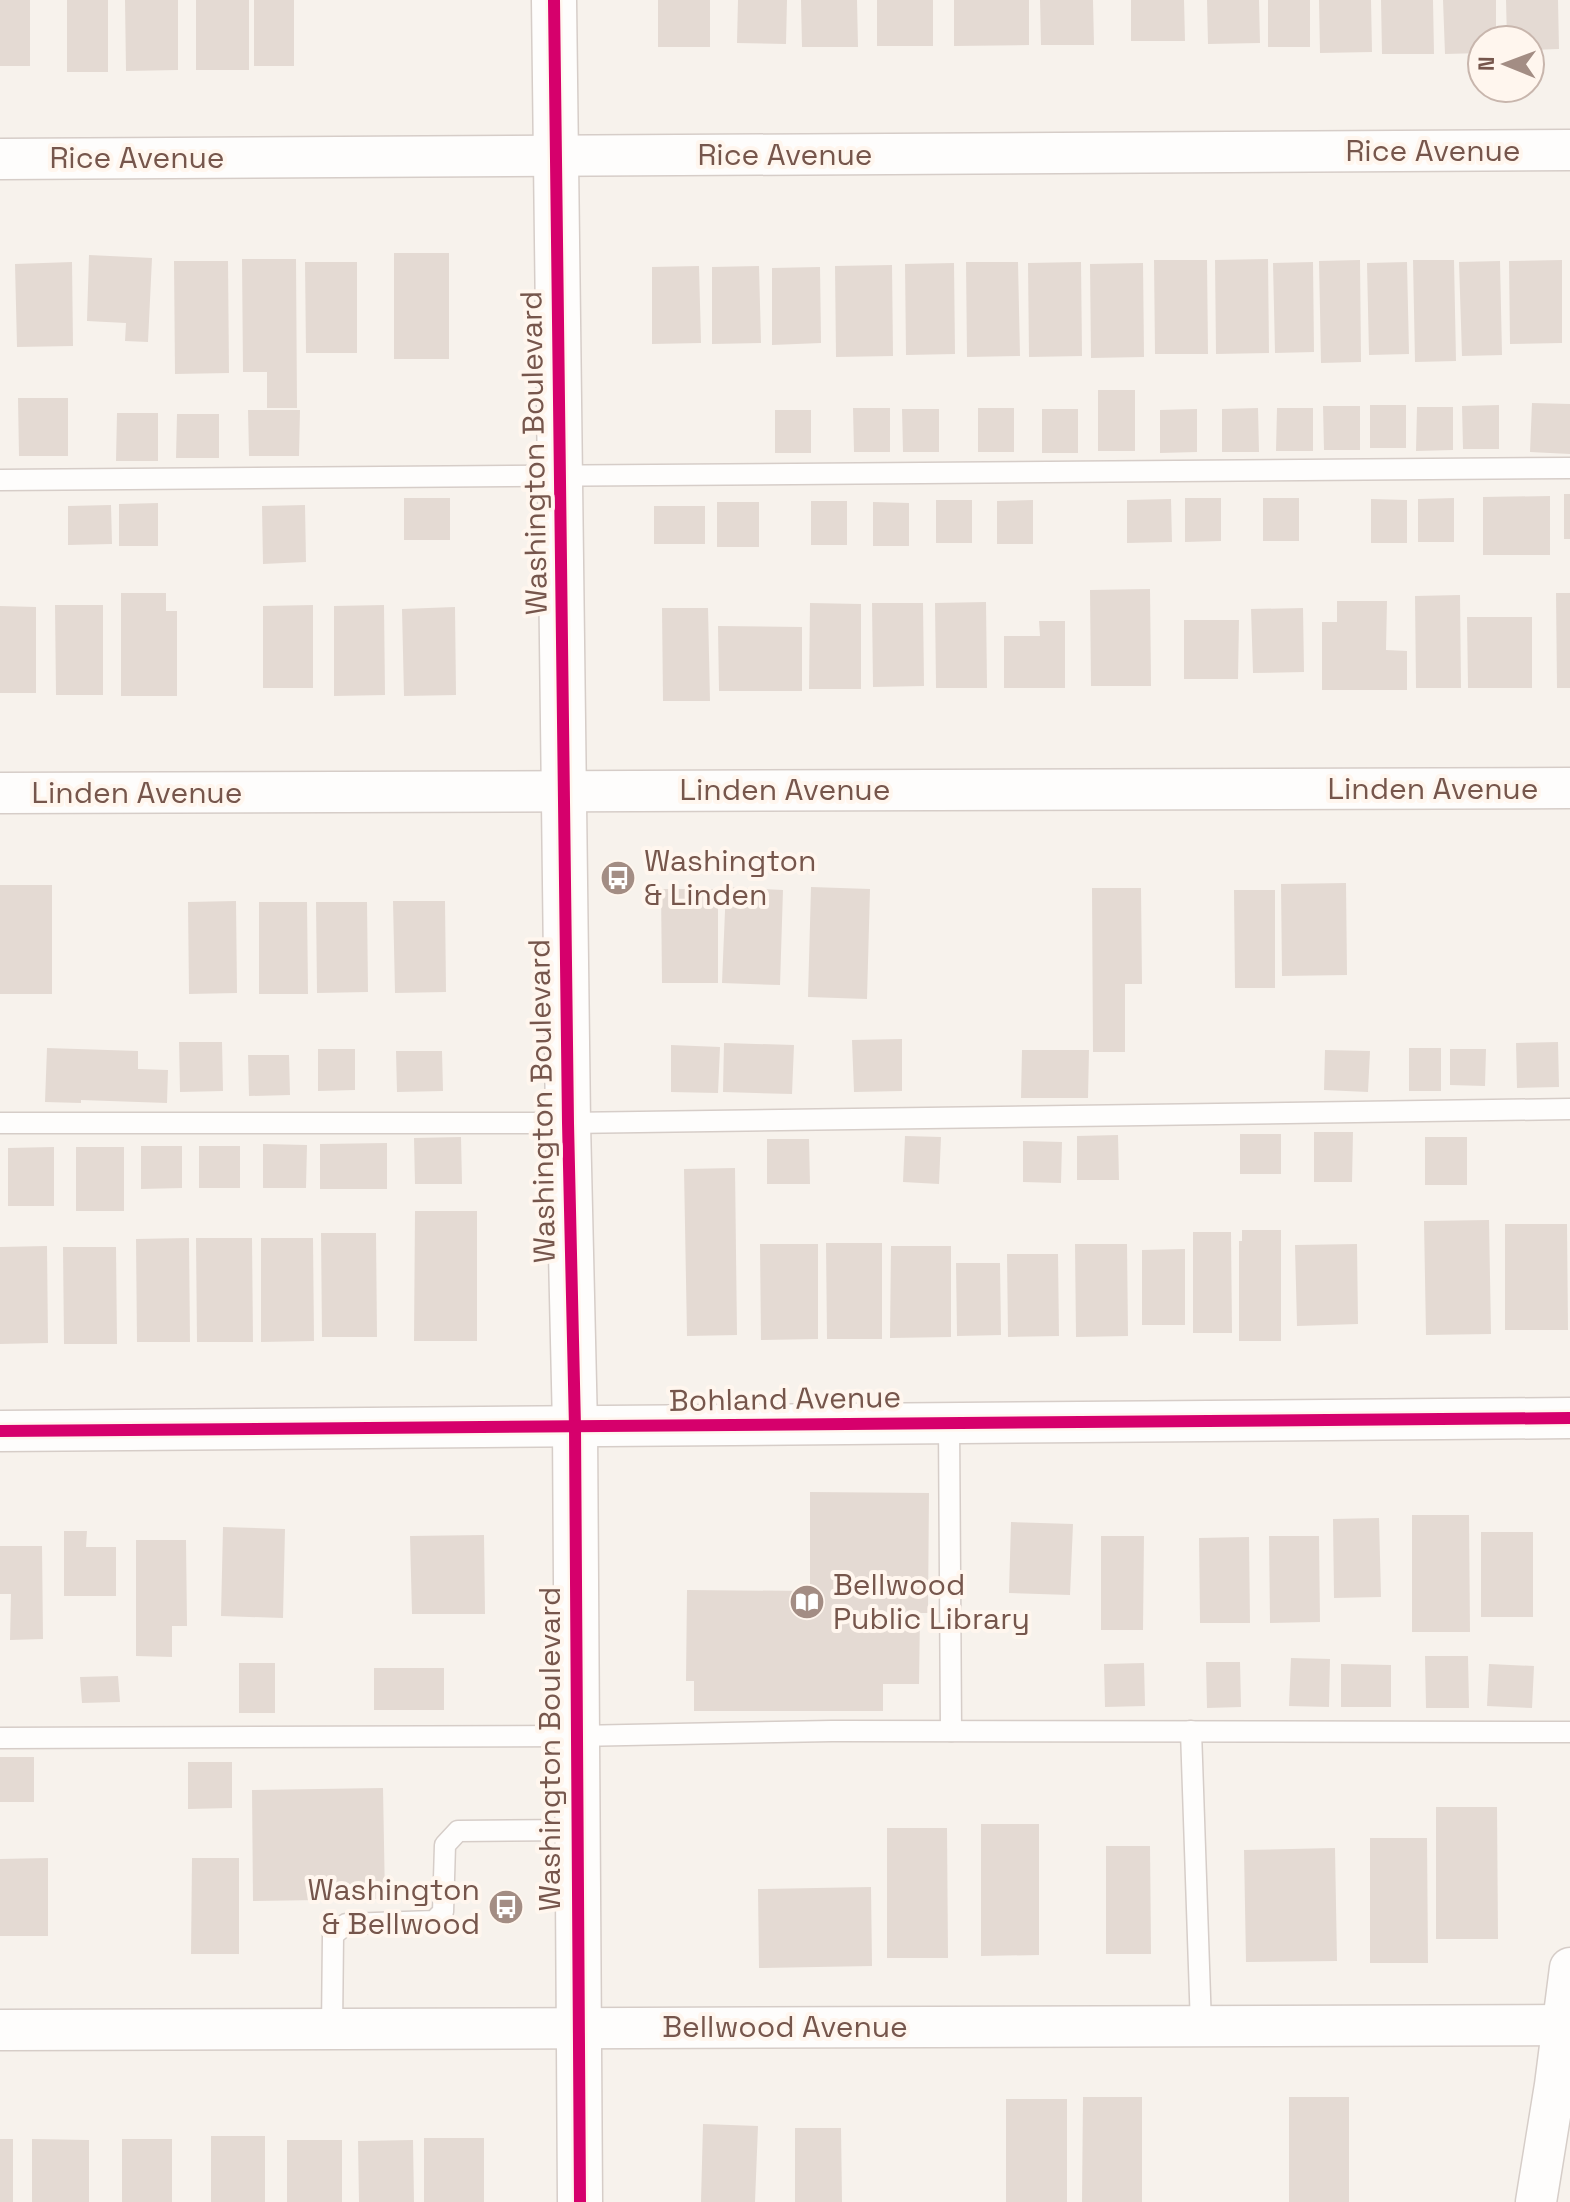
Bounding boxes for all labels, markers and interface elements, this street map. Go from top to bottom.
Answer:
north arrow [1466,24,1546,104]
text: N [1472,56,1500,71]
street label: Rice Avenue [1345,131,1521,170]
street label: Rice Avenue [697,135,873,174]
street label: Rice Avenue [49,138,225,177]
street label: Washington Boulevard [511,290,556,616]
street label: Linden Avenue [1328,769,1538,808]
street label: Linden Avenue [680,770,890,809]
street label: Linden Avenue [32,773,242,812]
place label: Washington & Linden [644,841,816,914]
bus stop icon: Washington & Linden [599,859,637,897]
street label: Washington Boulevard [519,938,564,1264]
street label: Bohland Avenue [668,1377,901,1420]
place label: Bellwood Public Library [833,1565,1030,1638]
library icon: Bellwood Public Library [788,1583,826,1621]
street label: Washington Boulevard [530,1587,569,1911]
place label: Washington & Bellwood [308,1870,480,1943]
bus stop icon: Washington & Bellwood [487,1888,525,1926]
street label: Bellwood Avenue [662,2007,908,2046]

